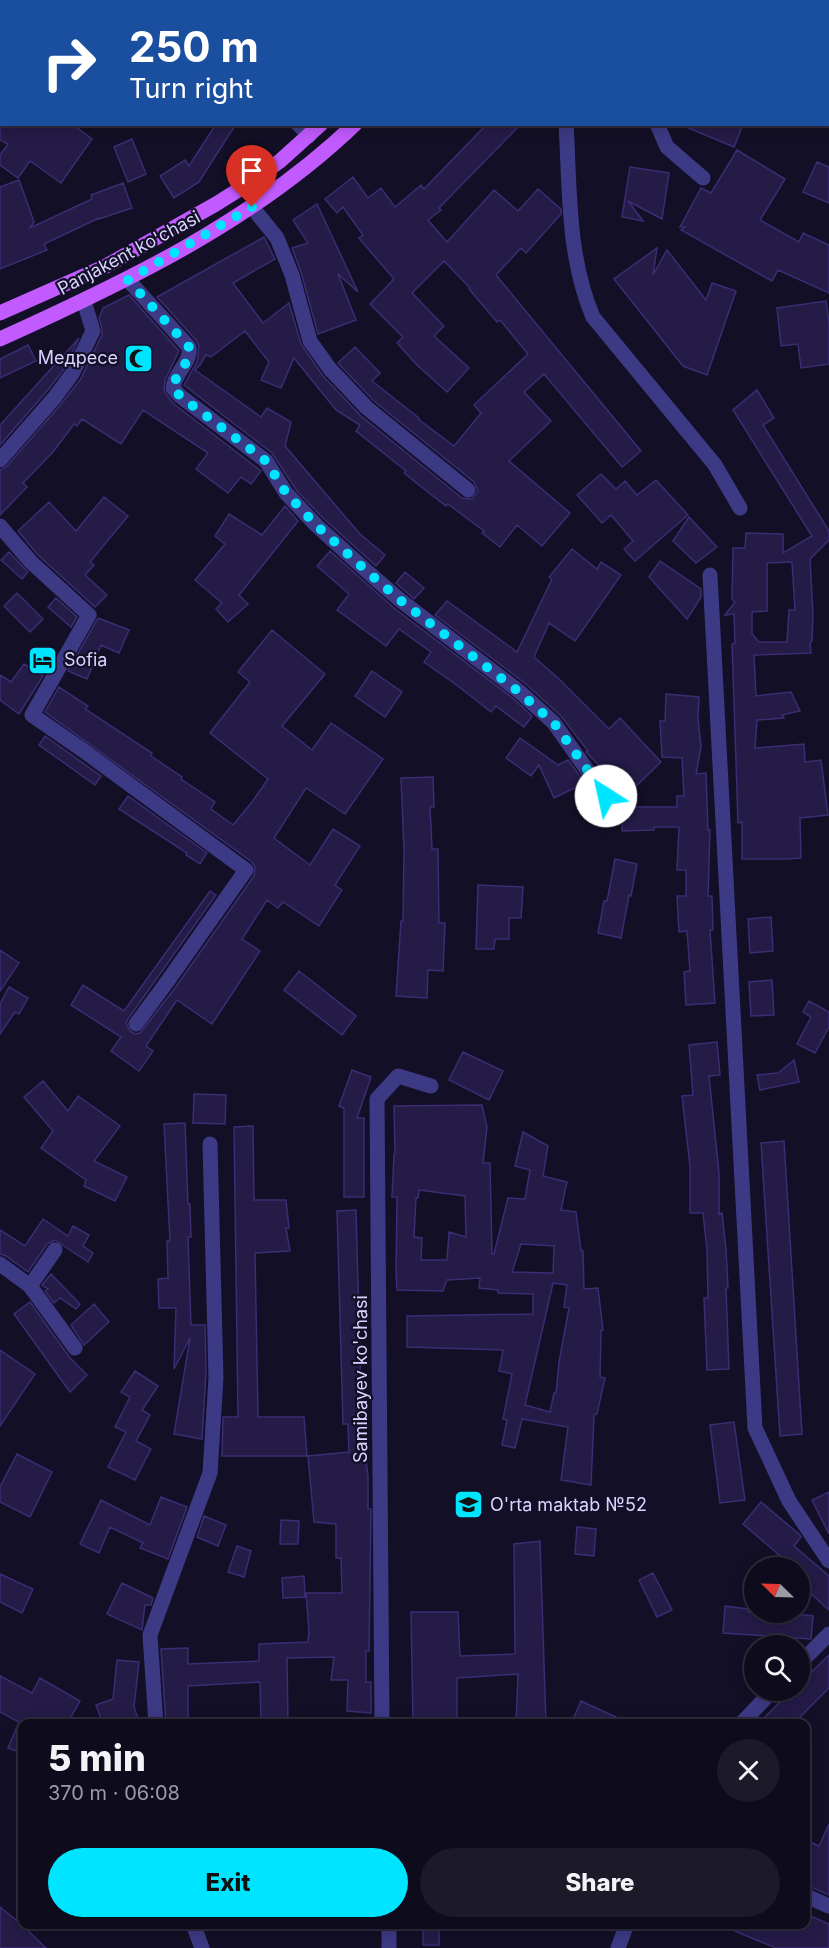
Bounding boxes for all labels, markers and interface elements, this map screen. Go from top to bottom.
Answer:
text: 250 m [129,21,259,72]
icon: right [30,24,108,102]
text: Turn right [129,72,253,105]
pin [226,145,277,207]
icon: arrive [235,154,268,187]
street label: Panjakent ko'chasi [54,206,204,299]
mosque icon: Медресе [123,342,155,374]
place label: Медресе [38,347,118,368]
hotel icon: Sofia [27,644,59,676]
place label: Sofia [64,649,107,670]
position arrow [574,764,638,828]
street label: Samibayev ko'chasi [350,1295,371,1463]
school or university icon: O'rta maktab №52 [453,1489,485,1521]
place label: O'rta maktab №52 [490,1494,647,1515]
north arrow [744,1557,810,1623]
map controls [744,1557,810,1701]
button: search [744,1635,810,1701]
text: 5 min [48,1736,146,1780]
button: close [717,1739,780,1802]
text: 370 m · 06:08 [48,1781,180,1805]
button: Exit [48,1848,408,1917]
button: Share [420,1848,780,1917]

